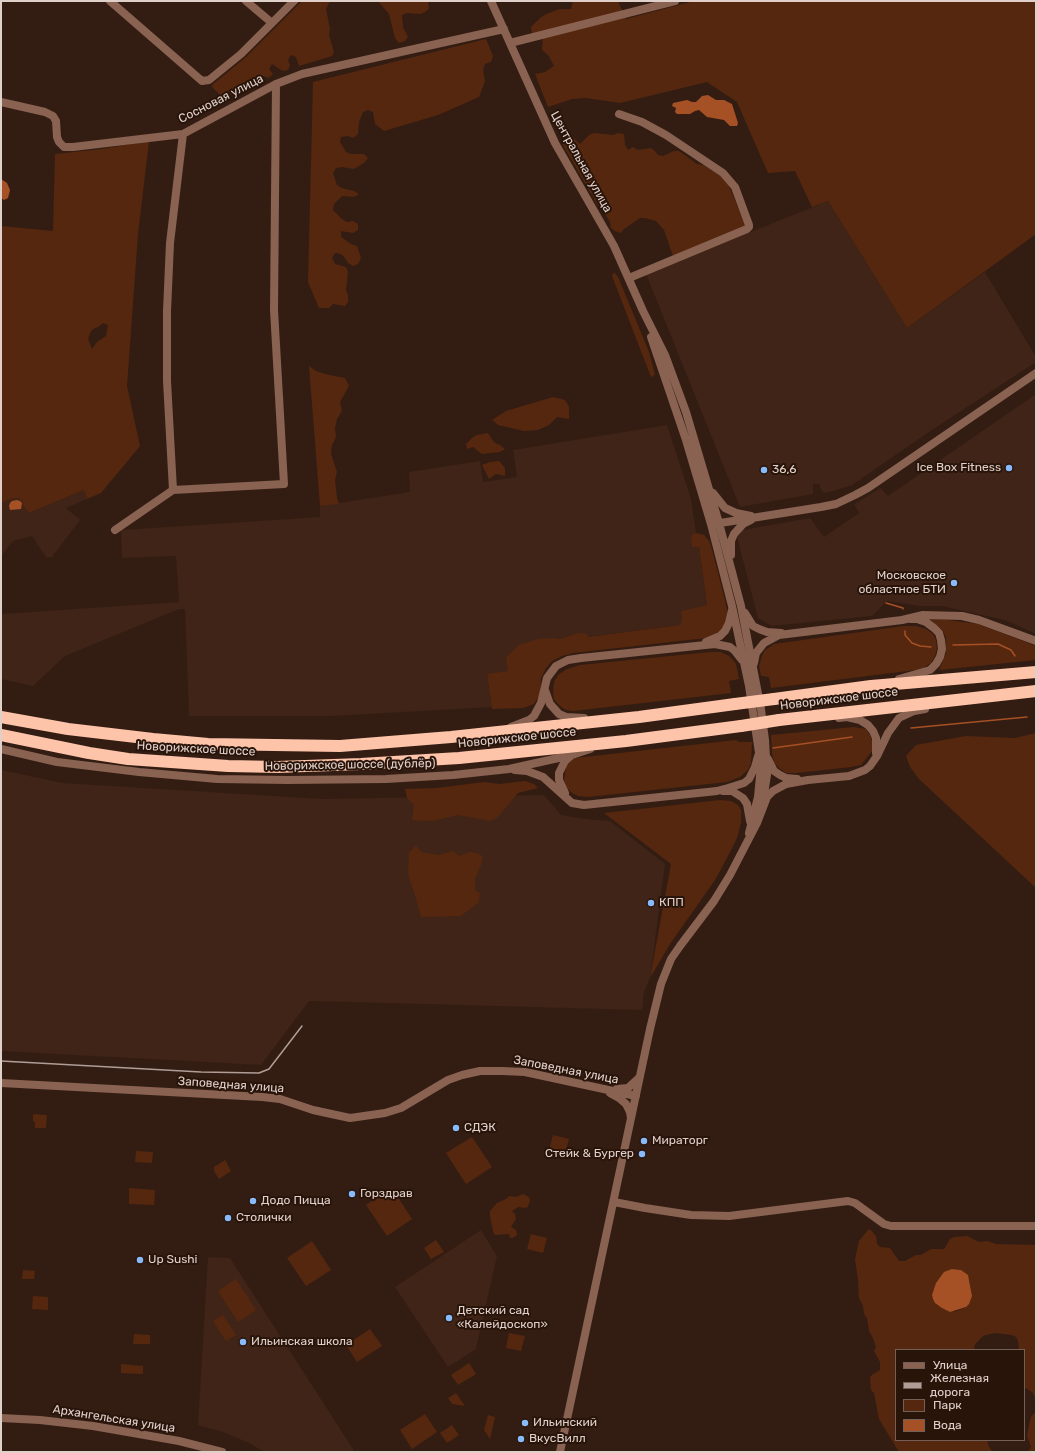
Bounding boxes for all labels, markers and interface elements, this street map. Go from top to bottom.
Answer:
street label: Сосновая улица [176,71,266,127]
street label: Центральная улица [547,109,615,215]
place label: Ice Box Fitness [916,461,1001,475]
place label: 36,6 [772,463,797,477]
marker: Ice Box Fitness [1004,463,1014,473]
marker: 36,6 [759,465,769,475]
place label: Московское областное БТИ [858,569,946,597]
marker: Московское областное БТИ [949,578,959,588]
street label: Новорижское шоссе [779,685,899,713]
street label: Новорижское шоссе [457,725,577,751]
street label: Новорижское шоссе [136,739,256,759]
street label: Новорижское шоссе (дублёр) [264,756,436,774]
place label: КПП [659,896,684,910]
marker: КПП [646,898,656,908]
street label: Заповедная улица [512,1053,620,1087]
street label: Заповедная улица [177,1074,285,1096]
place label: СДЭК [464,1121,496,1135]
marker: СДЭК [451,1123,461,1133]
place label: Мираторг [652,1134,708,1148]
marker: Мираторг [639,1136,649,1146]
place label: Стейк & Бургер [545,1147,634,1161]
marker: Стейк & Бургер [637,1149,647,1159]
place label: Горздрав [360,1187,413,1201]
marker: Горздрав [347,1189,357,1199]
place label: Додо Пицца [261,1194,331,1208]
marker: Додо Пицца [248,1196,258,1206]
place label: Столички [236,1211,292,1225]
marker: Столички [223,1213,233,1223]
place label: Up Sushi [148,1253,198,1267]
marker: Up Sushi [135,1255,145,1265]
place label: Детский сад «Калейдоскоп» [457,1304,548,1332]
marker: Детский сад «Калейдоскоп» [444,1313,454,1323]
place label: Ильинская школа [251,1335,353,1349]
marker: Ильинская школа [238,1337,248,1347]
legend [895,1349,1025,1441]
text: Улица [933,1358,967,1372]
text: Железная дорога [930,1371,989,1399]
text: Парк [933,1398,962,1412]
street label: Архангельская улица [52,1402,176,1436]
place label: Ильинский [533,1416,597,1430]
marker: Ильинский [520,1418,530,1428]
text: Вода [933,1418,962,1432]
place label: ВкусВилл [529,1432,586,1446]
marker: ВкусВилл [516,1434,526,1444]

